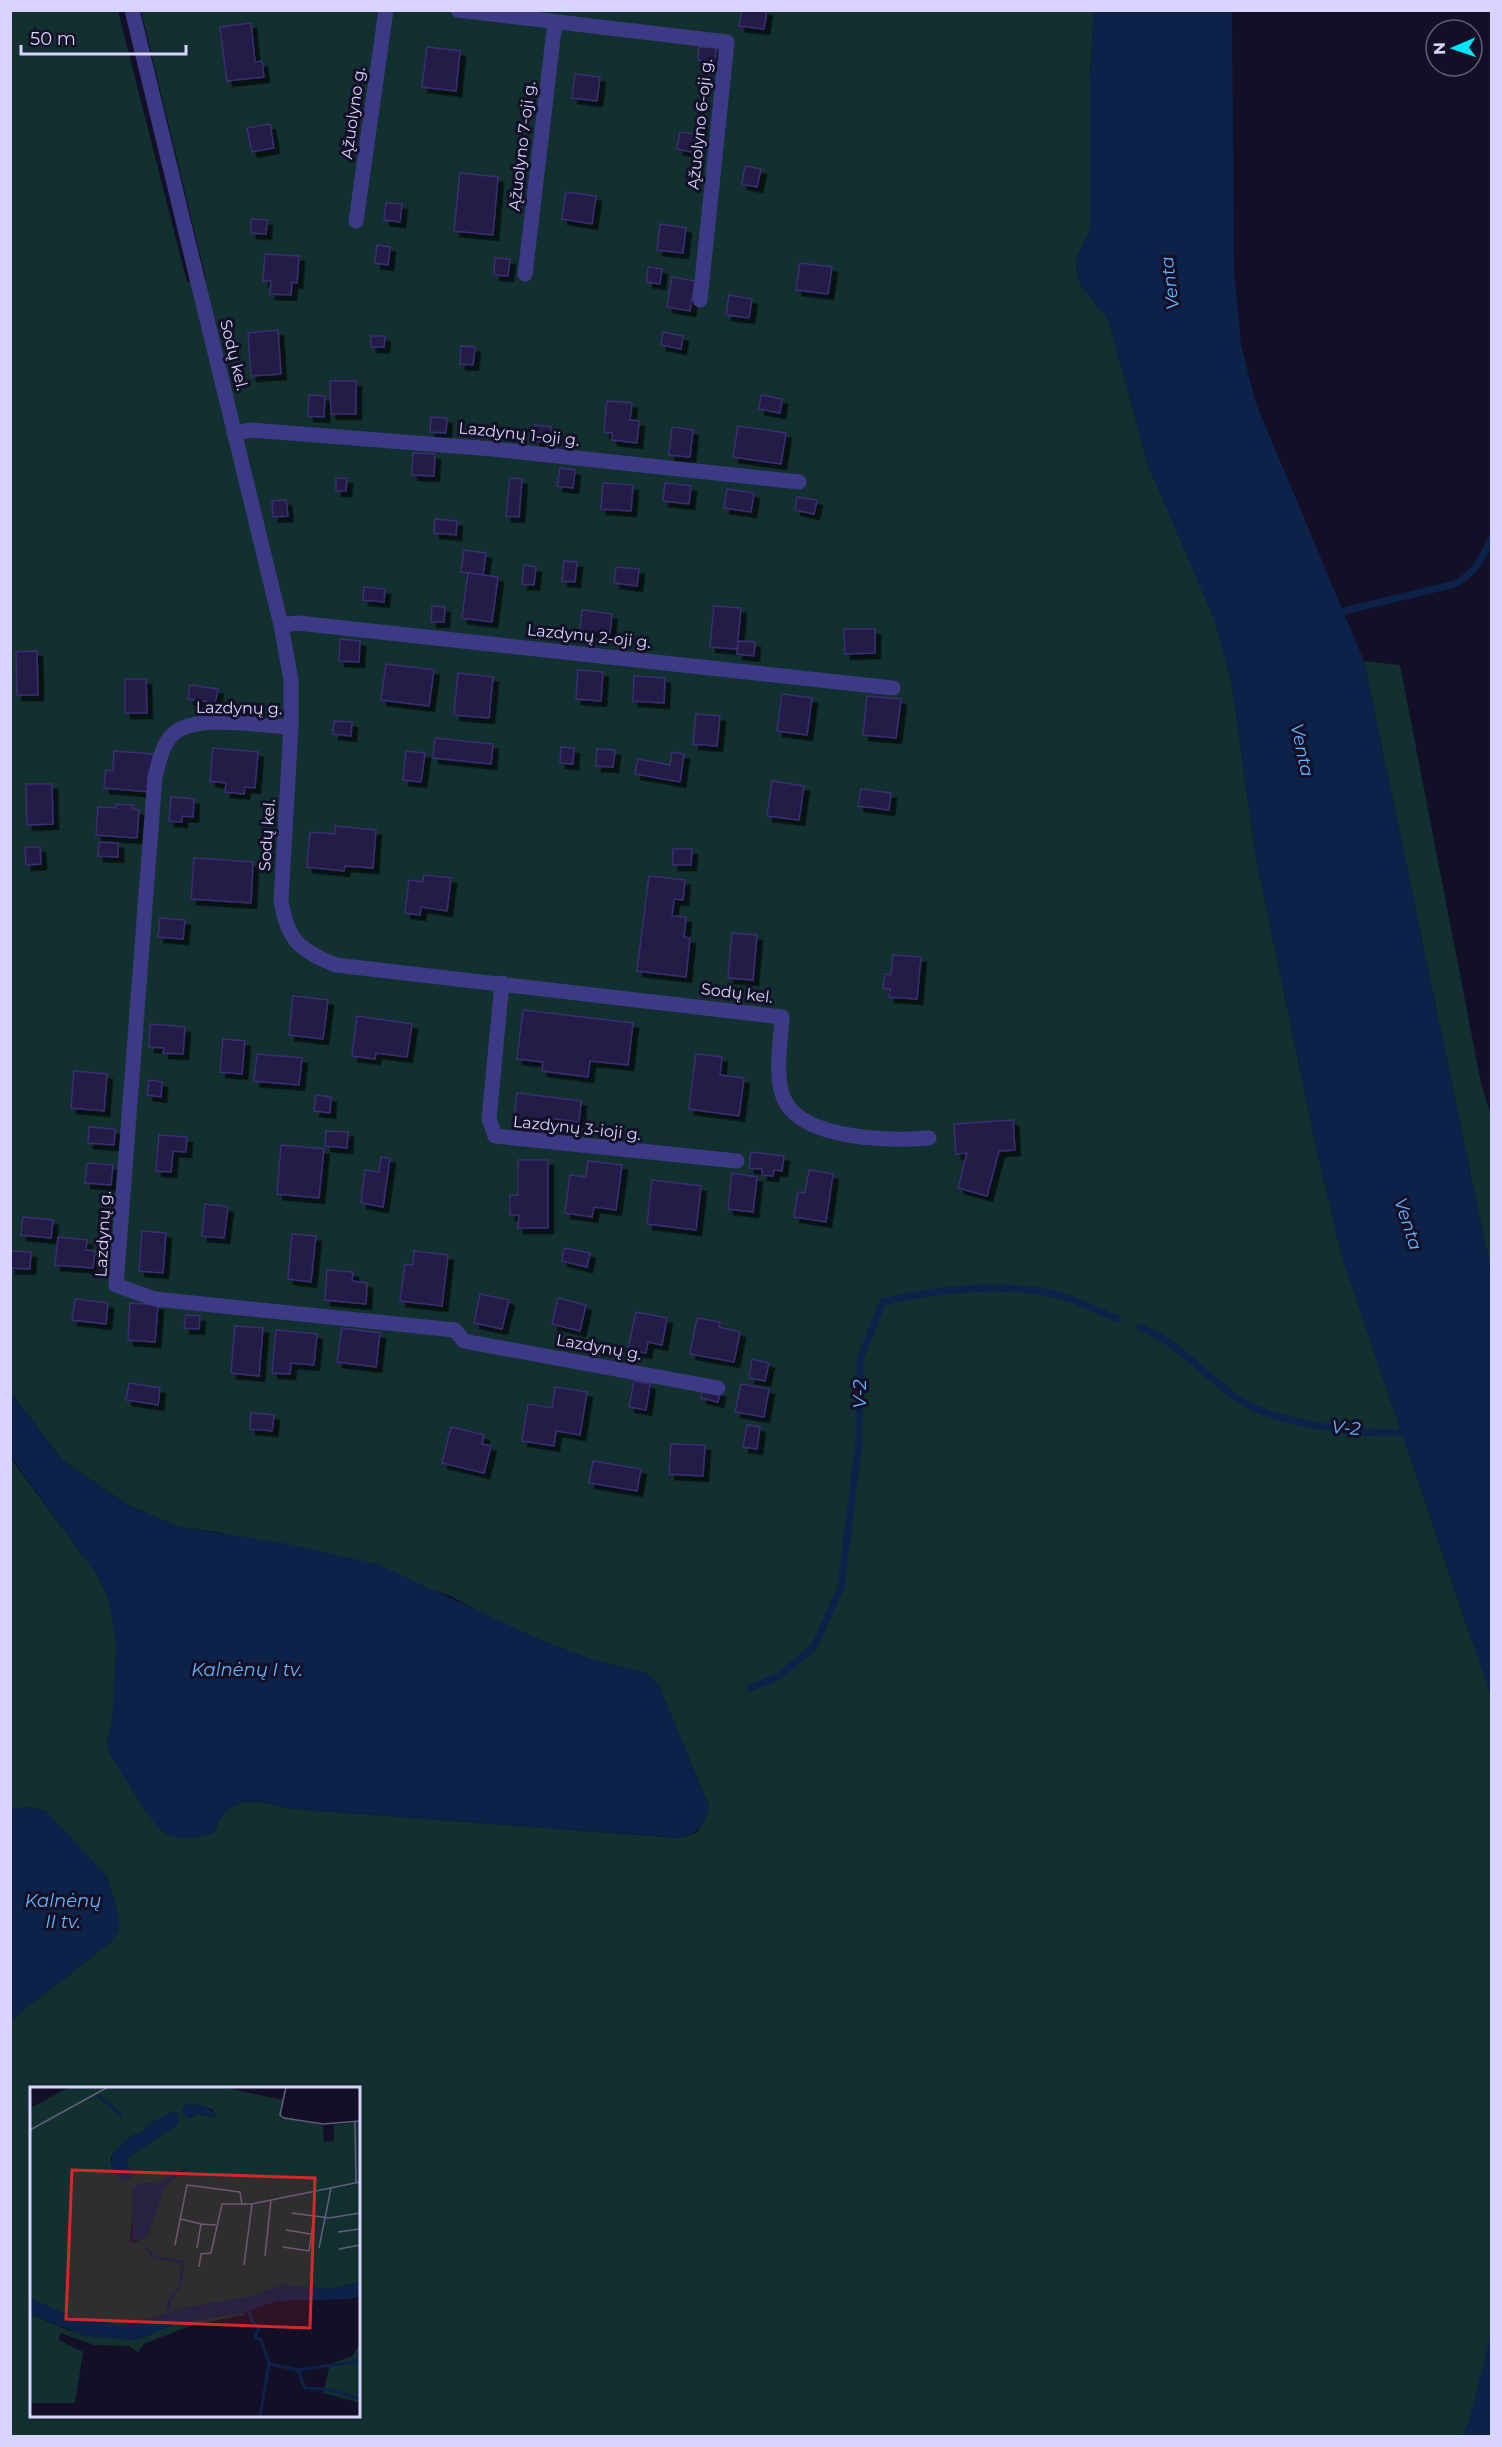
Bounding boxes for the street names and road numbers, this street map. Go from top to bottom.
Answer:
street label: Ąžuolyno 6-oji g. [684,58,716,190]
street label: Ąžuolyno g. [337,66,369,160]
street label: Ąžuolyno 7-oji g. [505,80,539,212]
street label: Sodų kel. [216,318,252,392]
street label: Lazdynų 1-oji g. [458,418,580,450]
street label: Lazdynų 2-oji g. [526,620,652,652]
street label: Lazdynų g. [196,698,282,718]
street label: Sodų kel. [255,798,279,872]
street label: Sodų kel. [700,979,774,1007]
street label: Lazdynų 3-ioji g. [512,1112,642,1144]
street label: Lazdynų g. [91,1190,115,1278]
street label: Lazdynų g. [555,1330,643,1364]

